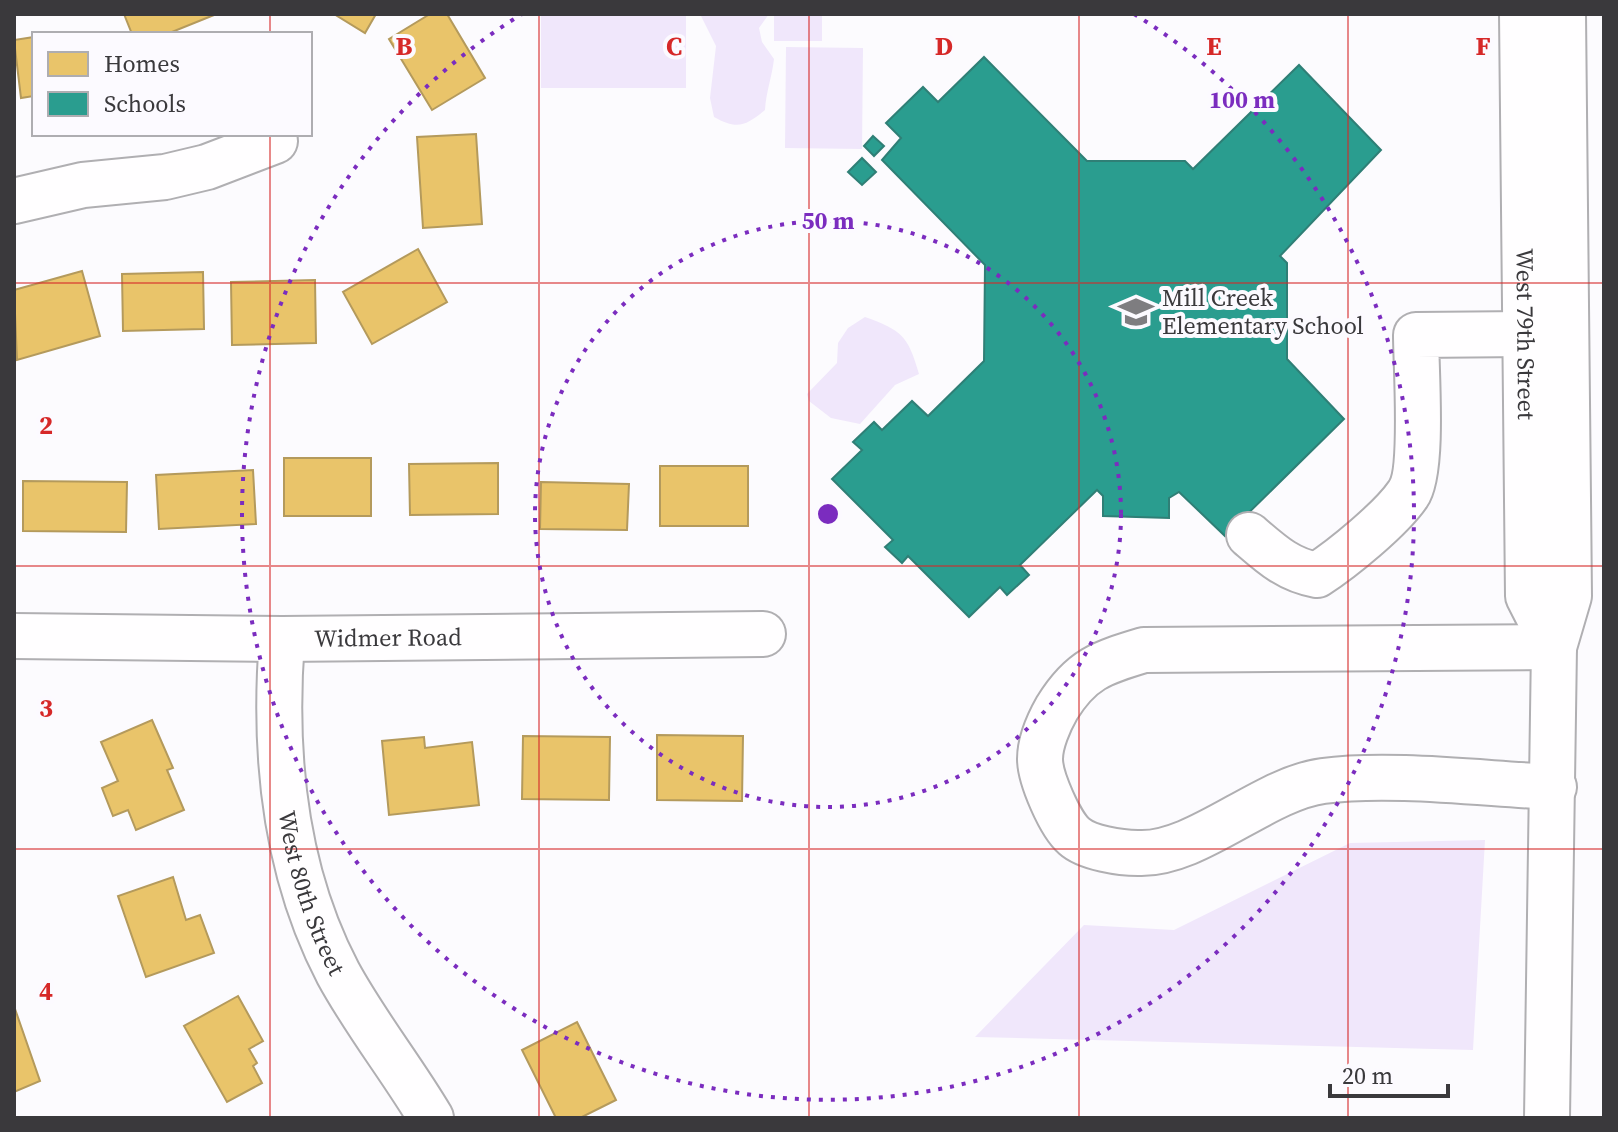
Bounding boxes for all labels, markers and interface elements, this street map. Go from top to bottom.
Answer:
text: B [396,28,413,64]
text: C [666,28,682,64]
text: D [935,28,953,64]
text: E [1206,28,1222,64]
text: F [1475,28,1491,64]
legend [32,32,312,136]
text: Homes [104,47,180,80]
text: 100 m [1209,83,1275,116]
text: Schools [104,87,186,120]
text: 50 m [802,204,855,237]
street label: West 79th Street [1508,248,1543,420]
place label: Mill Creek Elementary School [1162,281,1364,342]
school or university icon: Mill Creek Elementary School [1117,293,1155,331]
text: 2 [39,407,53,443]
centre of rings [814,500,842,528]
street label: Widmer Road [314,620,462,655]
text: 3 [39,690,53,726]
street label: West 80th Street [271,808,353,981]
text: 4 [39,973,53,1009]
scale bar [1330,1048,1448,1098]
text: 20 m [1342,1059,1393,1092]

